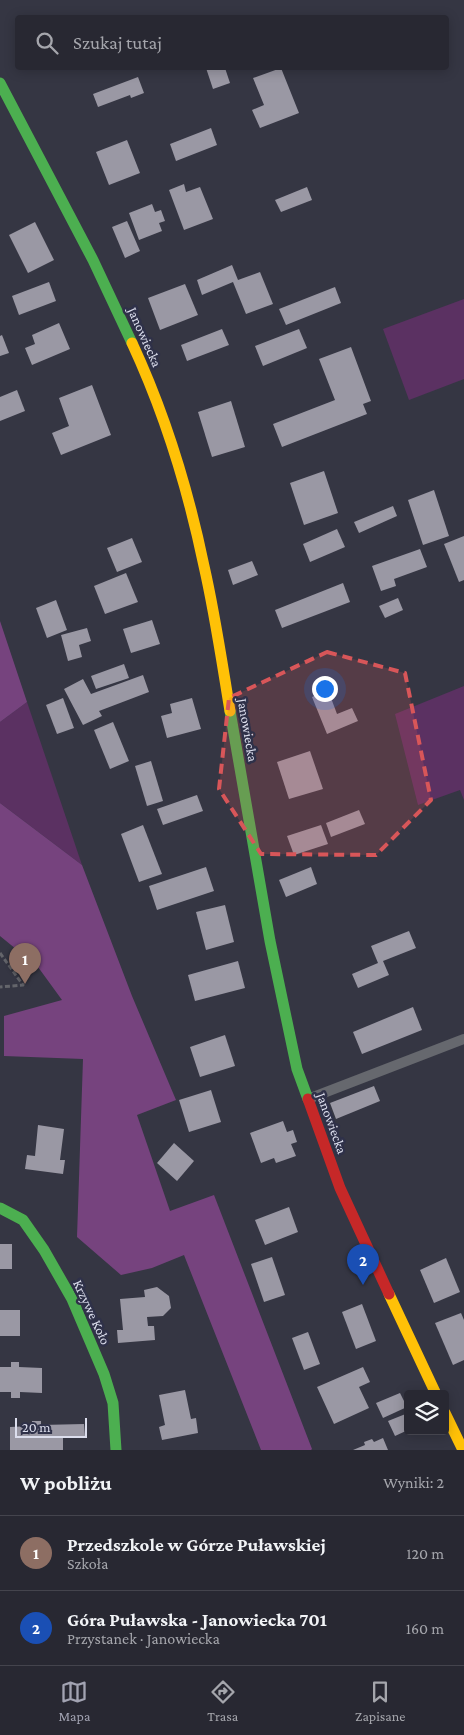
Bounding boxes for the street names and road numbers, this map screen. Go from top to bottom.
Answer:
street label: Janowiecka [124,303,166,370]
street label: Janowiecka [234,695,262,763]
street label: Janowiecka [313,1088,351,1156]
street label: Krzywe Koło [70,1277,114,1347]

